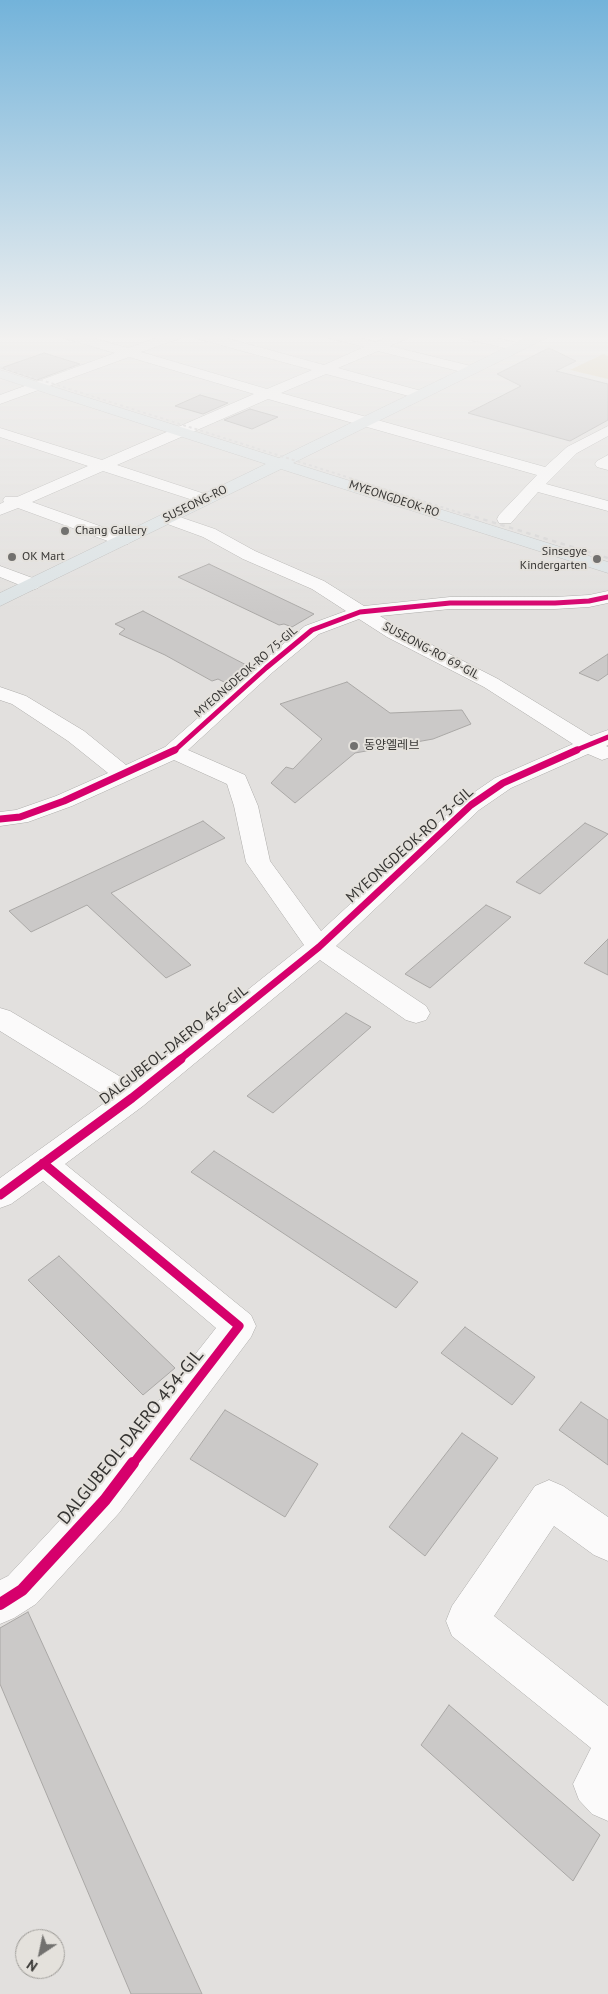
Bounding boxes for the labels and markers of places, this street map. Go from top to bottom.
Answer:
place label: Chang Gallery [75,524,147,538]
marker: Chang Gallery [59,525,71,537]
place label: Sinsegye Kindergarten [520,545,587,573]
place label: OK Mart [22,550,65,564]
marker: OK Mart [6,551,18,563]
marker: Sinsegye Kindergarten [591,553,603,565]
place label: 동양엘레브 [364,739,419,753]
marker: 동양엘레브 [348,740,360,752]

